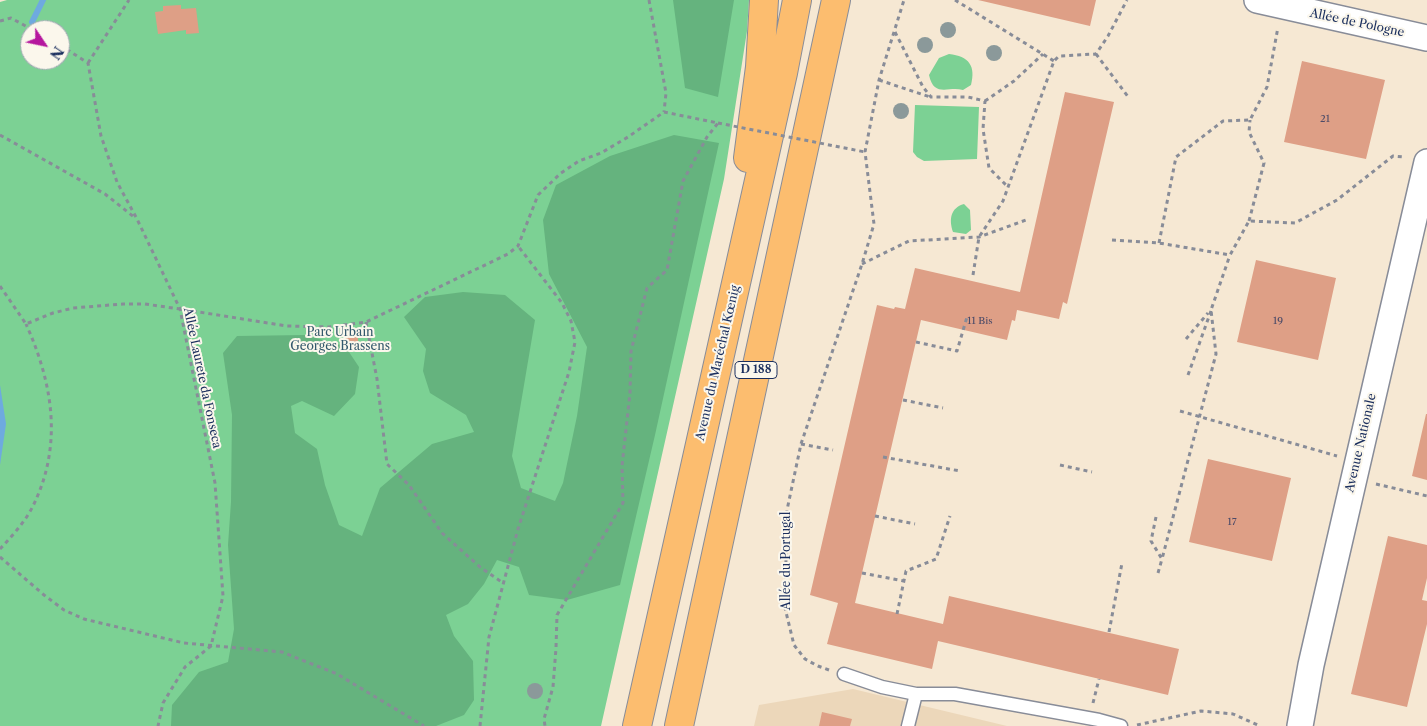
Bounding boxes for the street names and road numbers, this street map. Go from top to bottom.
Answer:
street label: Allée de Pologne [1308,6,1406,40]
street label: Avenue du Maréchal Kœnig [693,284,743,442]
street label: Allée Laurete da Fonseca [180,306,224,450]
road number: D 188 [735,362,777,378]
street label: Avenue Nationale [1343,392,1379,494]
street label: Allée du Portugal [780,512,794,610]

